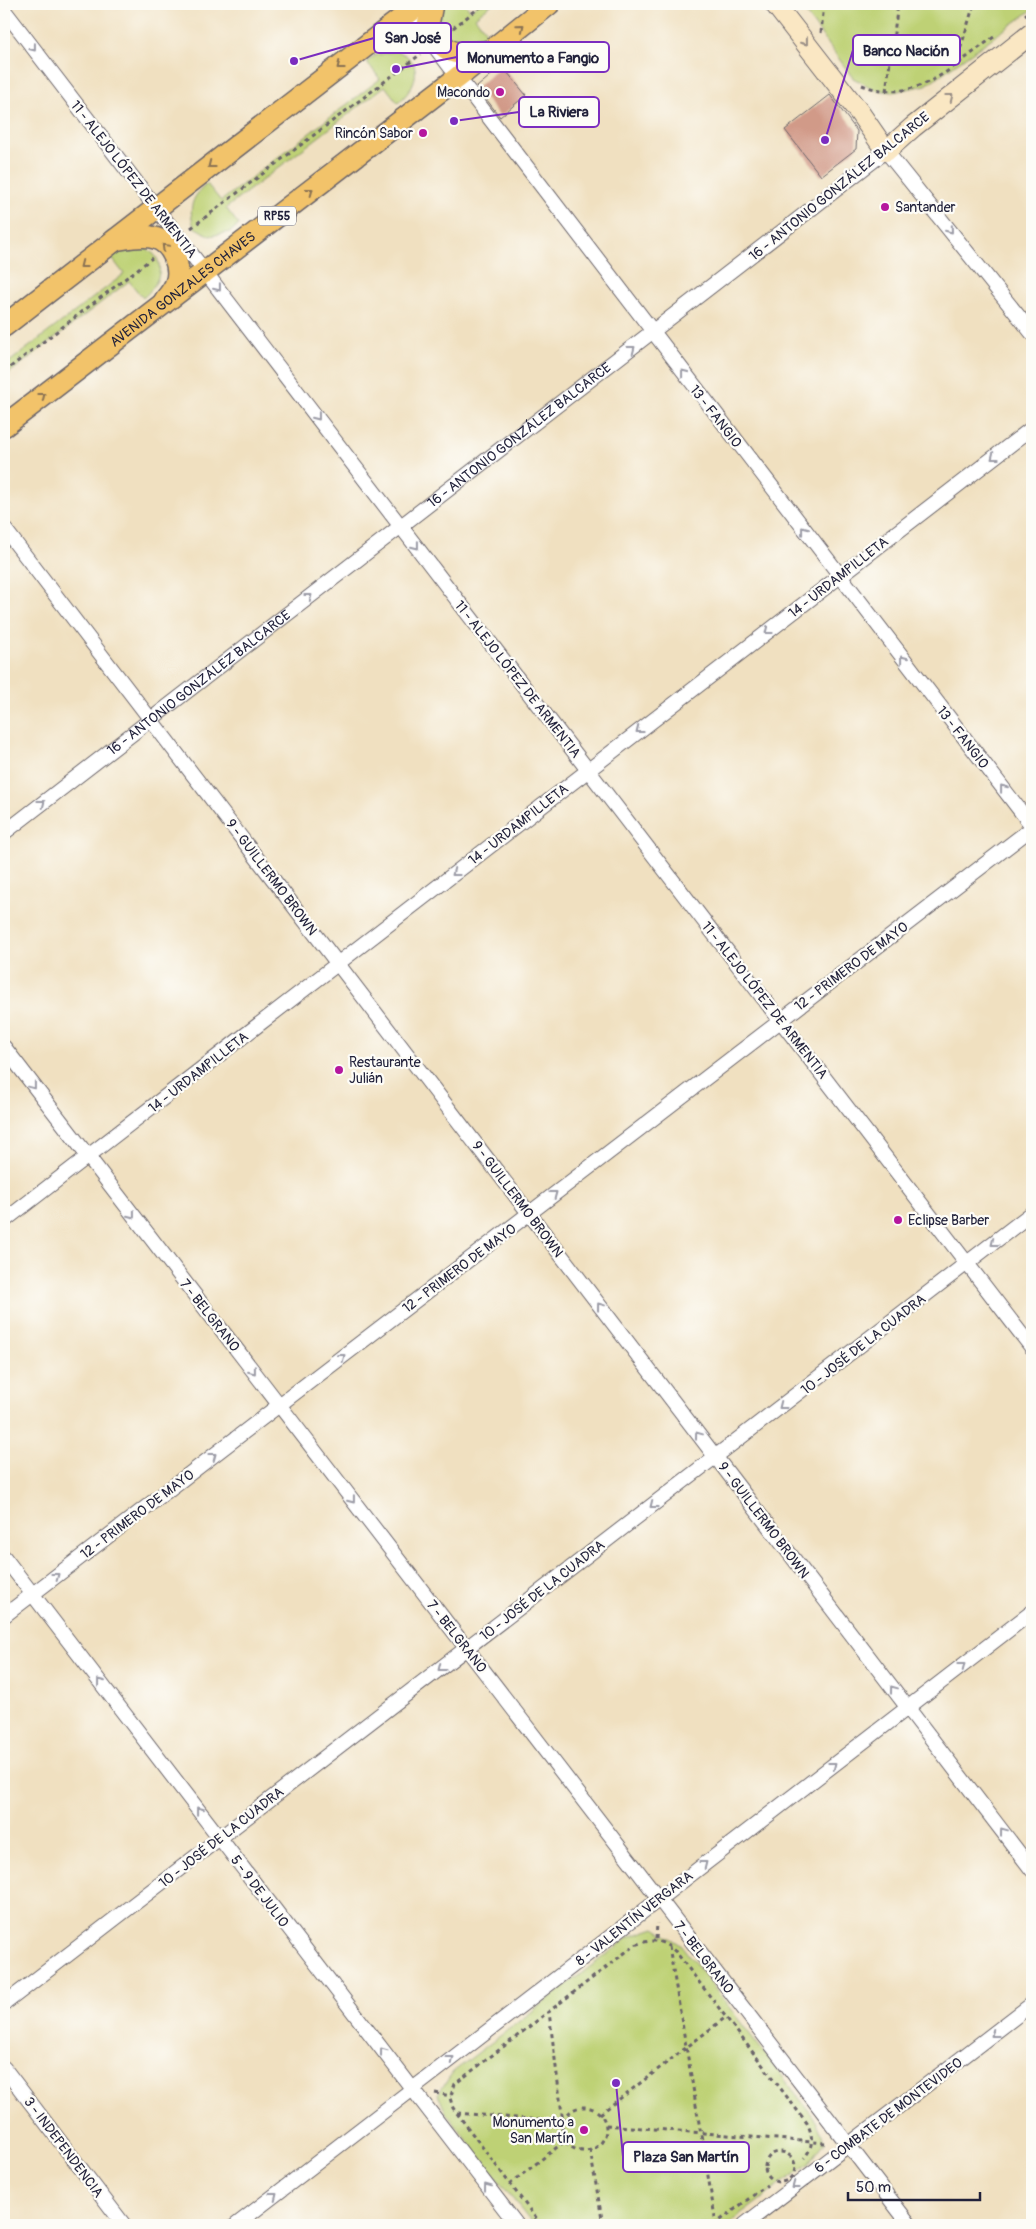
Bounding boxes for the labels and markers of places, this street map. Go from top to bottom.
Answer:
callout: San José [374,23,451,53]
callout: Banco Nación [853,35,960,65]
callout: Monumento a Fangio [457,42,609,72]
place label: Macondo [437,84,490,101]
marker: Macondo [494,86,506,98]
callout: La Riviera [519,97,599,127]
place label: Rincón Sabor [335,125,413,142]
marker: Rincón Sabor [417,127,429,139]
place label: Santander [895,199,956,216]
marker: Santander [879,201,891,213]
place label: Restaurante Julián [349,1054,421,1087]
marker: Restaurante Julián [333,1064,345,1076]
place label: Eclipse Barber [908,1212,989,1229]
marker: Eclipse Barber [892,1214,904,1226]
place label: Monumento a San Martín [492,2114,574,2147]
marker: Monumento a San Martín [578,2124,590,2136]
callout: Plaza San Martín [623,2142,749,2172]

